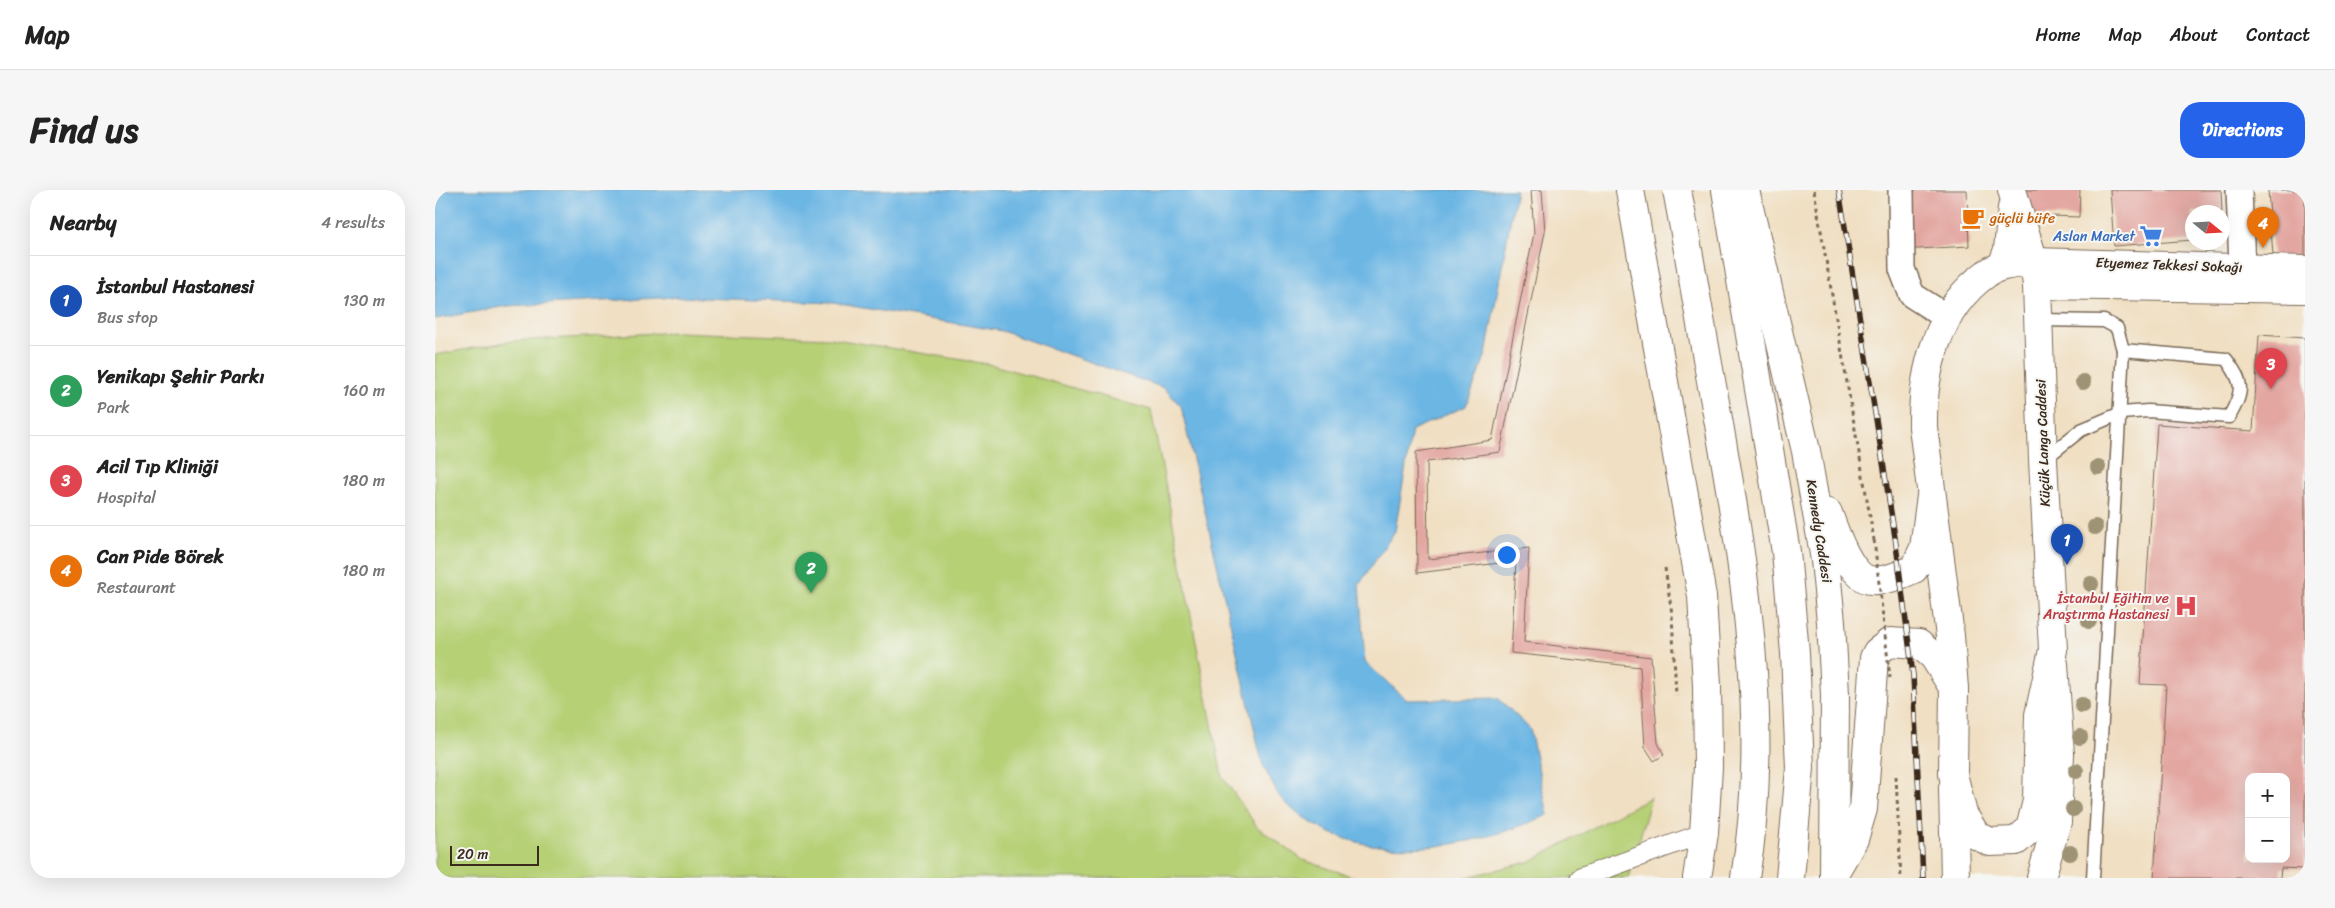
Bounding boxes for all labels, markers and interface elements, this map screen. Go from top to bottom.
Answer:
text: Map [25,14,69,56]
text: Home [2036,19,2081,51]
text: Map [2109,19,2142,51]
text: About [2170,19,2218,51]
text: Contact [2246,19,2310,51]
text: Find us [30,99,138,161]
button: Directions [2180,102,2305,158]
text: Nearby [50,204,116,242]
cafe icon: güçlü büfe [1960,205,1986,231]
north arrow [2185,205,2230,250]
place label: güçlü büfe [1989,206,2055,231]
pin: 4 [2247,207,2279,248]
text: 4 results [321,208,385,237]
supermarket icon: Aslan Market [2138,223,2164,249]
place label: Aslan Market [2052,224,2136,249]
street label: Etyemez Tekkesi Sokağı [2095,250,2243,280]
text: İstanbul Hastanesi [97,270,254,303]
text: 1 [63,286,69,315]
text: 130 m [343,286,385,315]
text: Bus stop [97,303,158,332]
pin: 3 [2255,348,2287,389]
text: Yenikapı Şehir Parkı [97,360,264,393]
text: 2 [61,376,71,405]
text: 160 m [342,376,385,405]
street label: Küçük Langa Caddesi [2028,378,2058,507]
text: Park [97,393,130,422]
text: Acil Tıp Kliniği [97,450,218,483]
text: 3 [62,466,70,495]
text: 180 m [342,466,385,495]
street label: Kennedy Caddesi [1798,478,1840,586]
text: Hospital [97,483,156,512]
pin: 1 [2051,524,2083,565]
text: Can Pide Börek [97,540,224,573]
your location [1494,542,1520,568]
pin: 2 [795,552,827,593]
text: 4 [61,556,71,585]
text: 180 m [342,556,385,585]
text: Restaurant [97,573,176,602]
place label: İstanbul Eğitim ve Araştırma Hastanesi [2042,586,2170,627]
hospital icon: İstanbul Eğitim ve Araştırma Hastanesi [2173,593,2199,619]
map controls [2245,773,2290,863]
button: + [2245,773,2290,818]
button: − [2245,818,2290,863]
text: 20 m [457,842,488,867]
scale bar [450,843,539,866]

